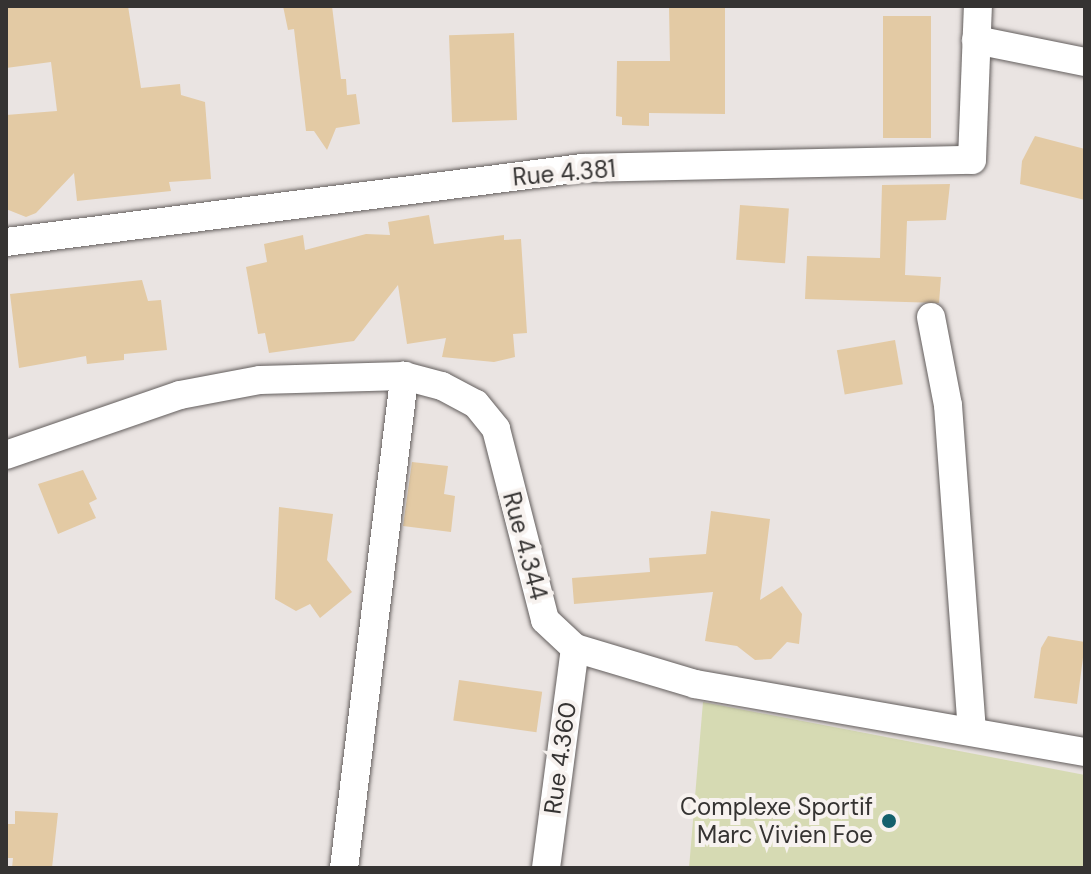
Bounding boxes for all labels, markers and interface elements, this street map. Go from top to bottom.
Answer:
street label: Rue 4.381 [511,154,617,192]
street label: Rue 4.344 [497,489,553,603]
street label: Rue 4.360 [538,700,582,816]
place label: Complexe Sportif Marc Vivien Foe [680,793,873,849]
marker: Complexe Sportif Marc Vivien Foe [880,812,898,830]

